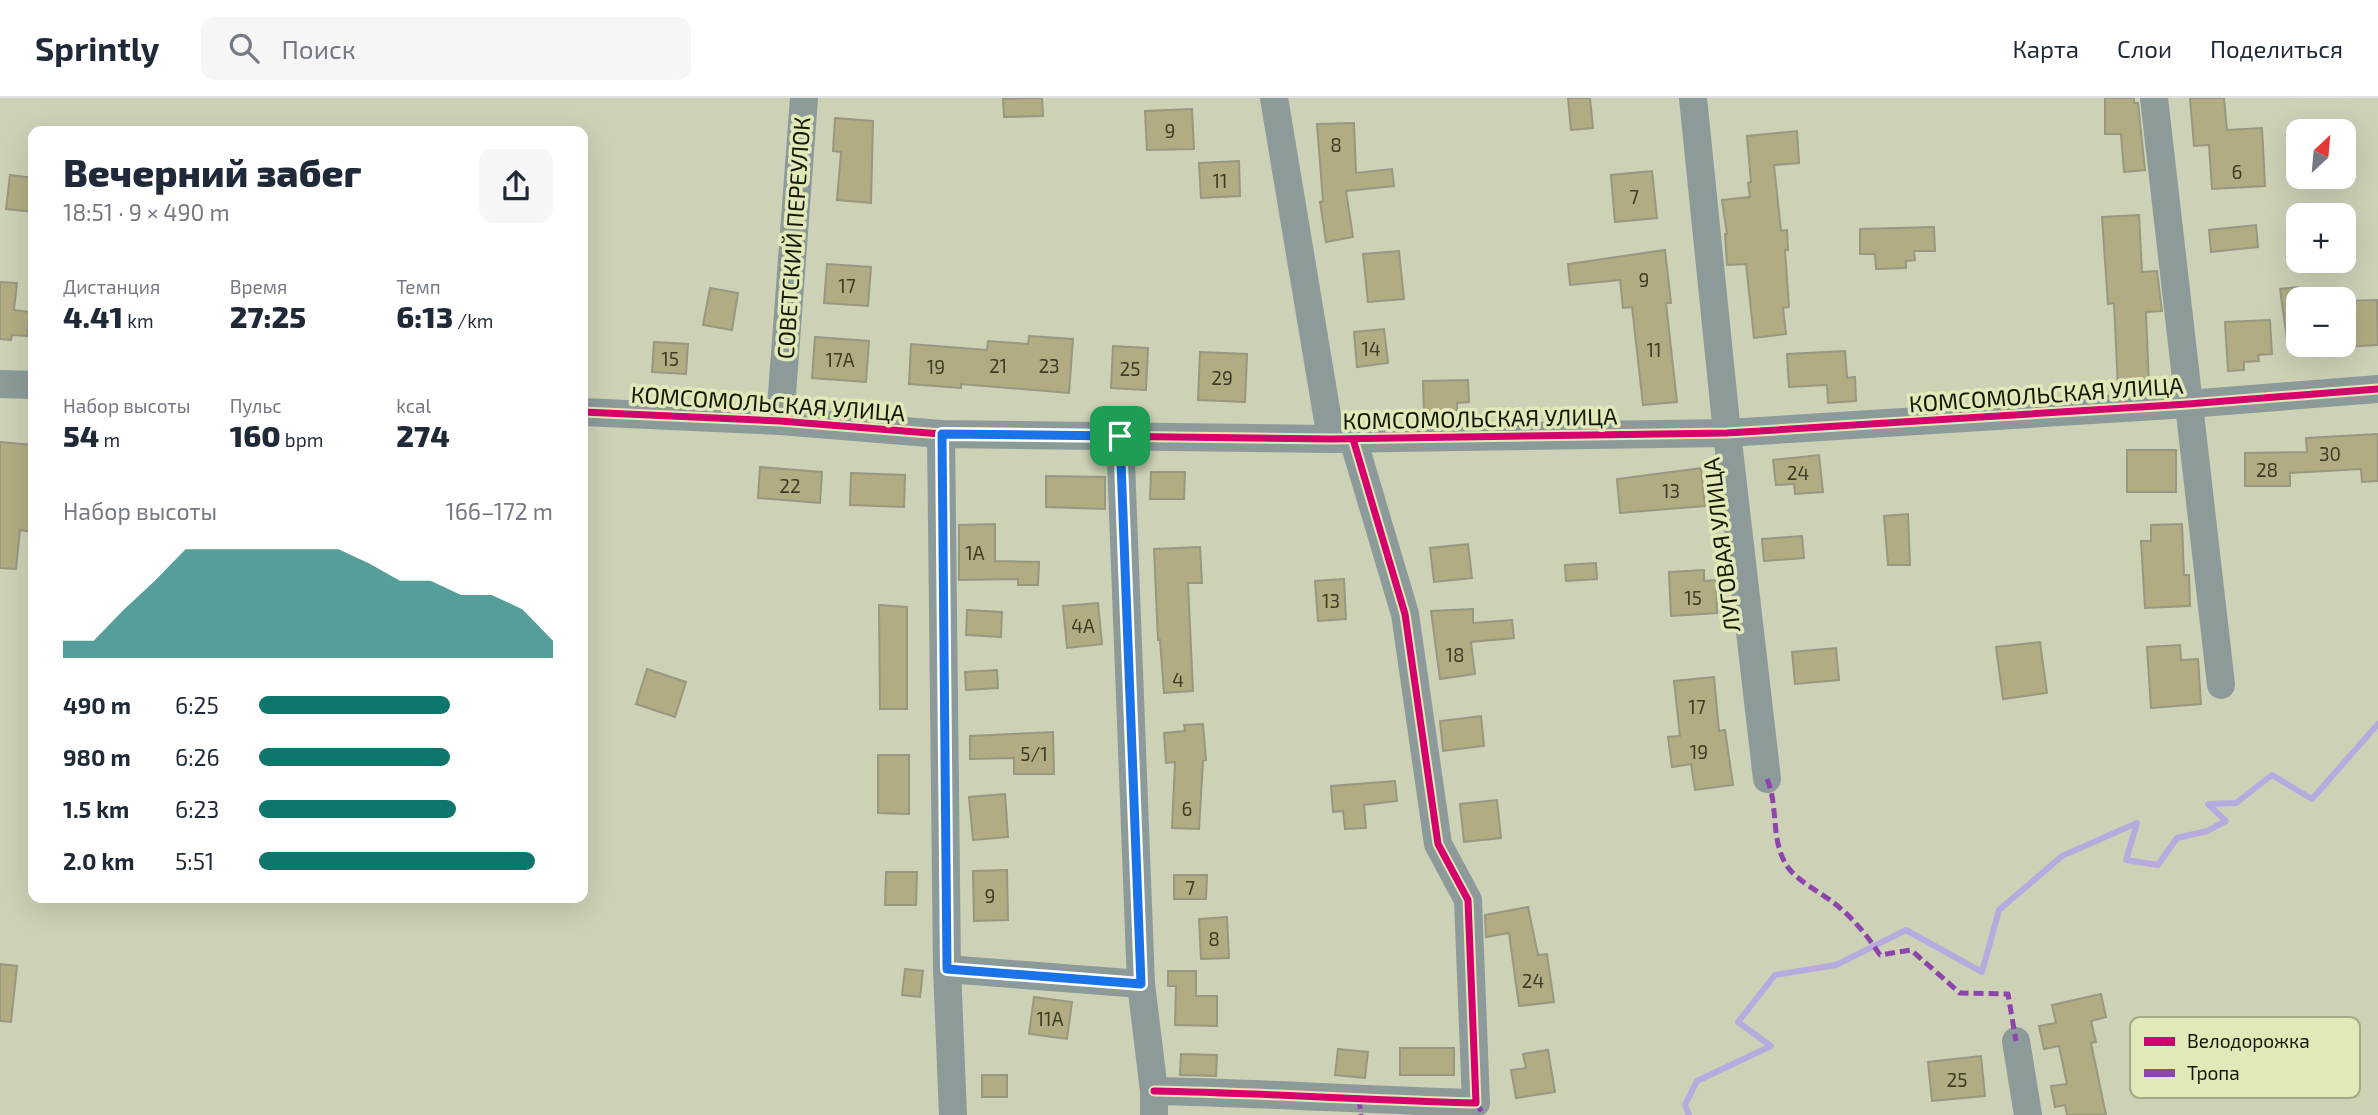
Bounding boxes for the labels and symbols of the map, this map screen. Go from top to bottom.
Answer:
street label: СОВЕТСКИЙ ПЕРЕУЛОК [771,116,815,360]
house number: 9 [1165,119,1175,142]
north arrow [2286,119,2356,189]
house number: 8 [1330,133,1342,156]
house number: 6 [2232,160,2242,183]
house number: 11 [1212,169,1228,192]
house number: 7 [1629,185,1639,208]
house number: 9 [1639,268,1649,291]
house number: 17 [838,274,856,297]
house number: 14 [1361,337,1381,360]
house number: 11 [1646,338,1662,361]
house number: 15 [661,347,679,370]
house number: 17А [825,348,855,371]
house number: 21 [989,354,1007,377]
house number: 23 [1038,354,1060,377]
house number: 19 [927,355,945,378]
house number: 25 [1120,357,1140,380]
house number: 29 [1211,366,1233,389]
street label: КОМСОМОЛЬСКАЯ УЛИЦА [1908,370,2185,418]
street label: КОМСОМОЛЬСКАЯ УЛИЦА [630,379,907,427]
street label: КОМСОМОЛЬСКАЯ УЛИЦА [1342,402,1618,434]
pin [1090,406,1150,466]
house number: 30 [2319,442,2341,465]
street label: ЛУГОВАЯ УЛИЦА [1696,455,1746,634]
house number: 28 [2256,458,2278,481]
house number: 24 [1787,461,1809,484]
house number: 22 [779,474,801,497]
house number: 13 [1662,479,1680,502]
house number: 1А [965,541,985,564]
house number: 15 [1684,586,1702,609]
house number: 13 [1322,589,1340,612]
house number: 4А [1071,614,1095,637]
house number: 18 [1445,643,1465,666]
house number: 4 [1172,668,1184,691]
house number: 17 [1688,695,1706,718]
house number: 19 [1690,740,1708,763]
house number: 5/1 [1020,742,1048,765]
house number: 6 [1182,797,1192,820]
house number: 7 [1185,876,1195,899]
house number: 9 [985,884,995,907]
house number: 8 [1208,927,1220,950]
house number: 24 [1522,969,1544,992]
house number: 11А [1037,1007,1064,1030]
legend [2130,1017,2360,1098]
text: Велодорожка [2187,1029,2310,1052]
text: Тропа [2187,1061,2240,1084]
house number: 25 [1947,1068,1967,1091]

